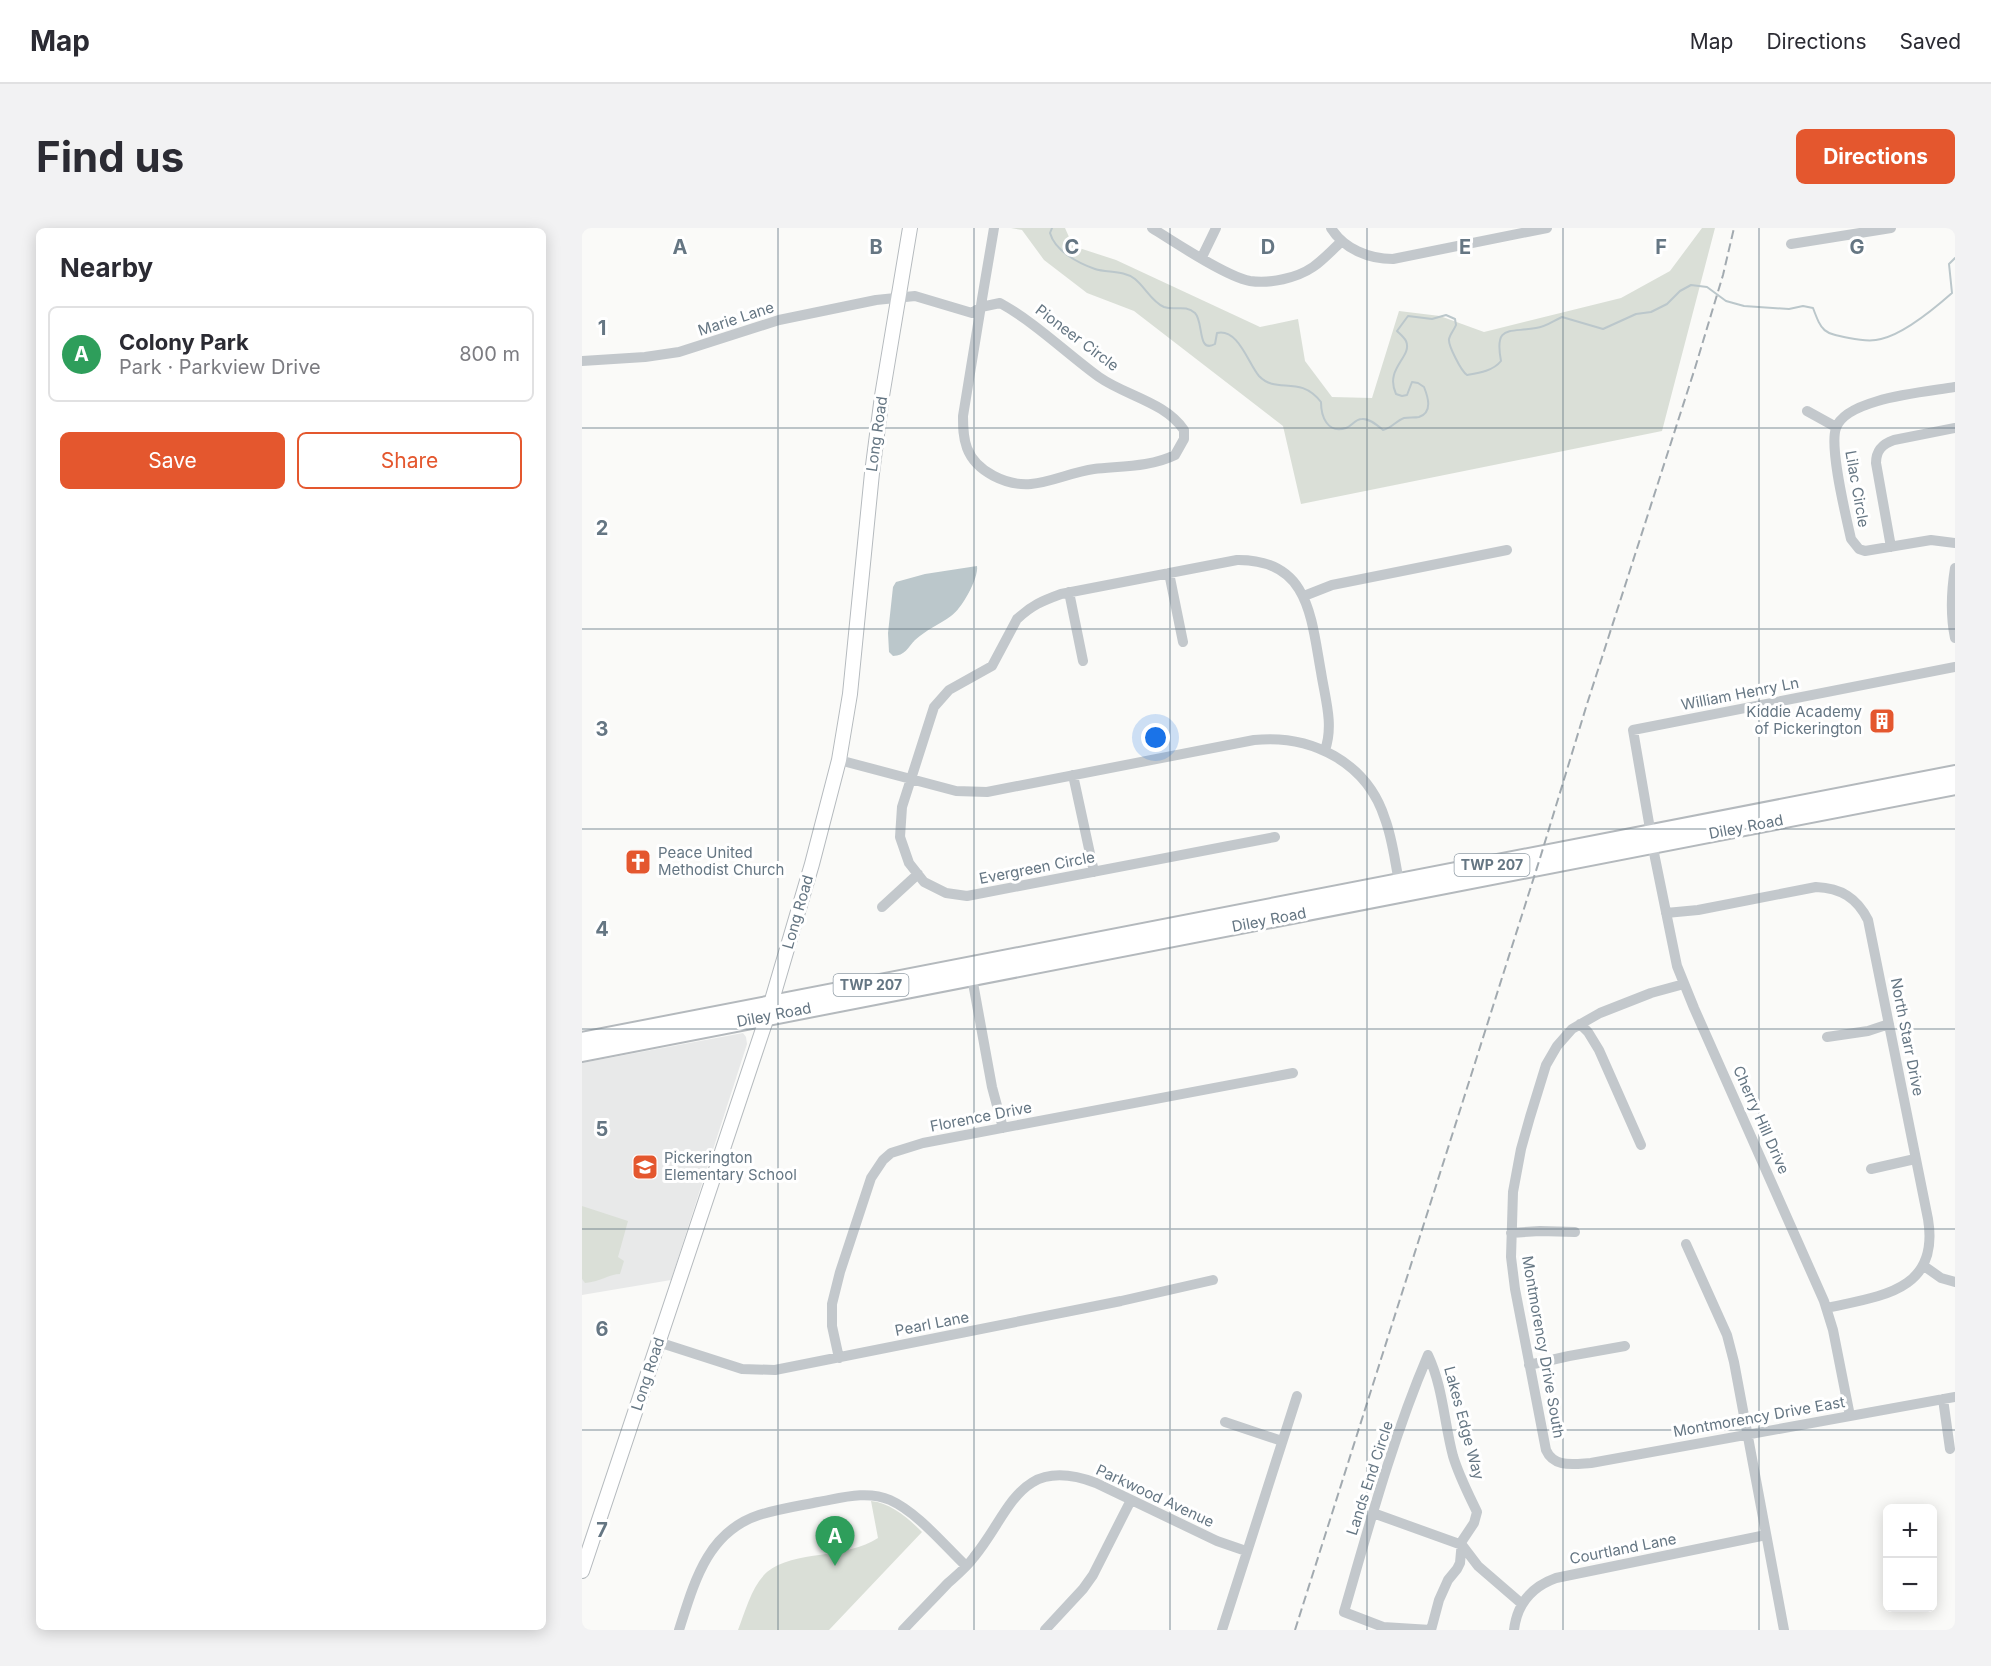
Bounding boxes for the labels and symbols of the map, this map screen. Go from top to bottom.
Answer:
text: A [673,235,688,259]
text: B [869,235,883,259]
text: C [1065,235,1079,259]
text: D [1261,235,1275,259]
text: E [1459,235,1471,259]
text: F [1655,235,1667,259]
text: G [1849,235,1865,259]
street label: Marie Lane [695,297,776,340]
street label: Pioneer Circle [1032,300,1123,375]
text: 1 [598,316,606,340]
street label: Long Road [862,395,891,473]
street label: Lilac Circle [1841,449,1874,529]
text: 2 [596,516,608,540]
street label: William Henry Ln [1679,673,1800,714]
place label: Kiddie Academy of Pickerington [1746,702,1863,738]
building icon: Kiddie Academy of Pickerington [1867,706,1897,736]
text: 3 [596,717,608,741]
your location [1141,723,1170,752]
street label: Diley Road [1707,810,1785,843]
place label: Peace United Methodist Church [658,843,784,879]
church icon: Peace United Methodist Church [623,847,653,877]
street label: Evergreen Circle [977,847,1096,888]
road number: TWP 207 [1454,854,1530,876]
street label: Long Road [778,873,817,951]
street label: Diley Road [1230,903,1308,936]
text: 4 [595,917,609,941]
road number: TWP 207 [834,974,908,996]
street label: North Starr Drive [1887,976,1928,1098]
street label: Diley Road [735,998,813,1031]
street label: Cherry Hill Drive [1729,1063,1794,1177]
street label: Florence Drive [928,1097,1033,1136]
text: 5 [596,1117,608,1141]
place label: Pickerington Elementary School [664,1148,797,1184]
school or university icon: Pickerington Elementary School [630,1152,660,1182]
street label: Montmorency Drive South [1518,1254,1569,1440]
street label: Pearl Lane [893,1307,971,1340]
text: 6 [596,1317,609,1341]
street label: Long Road [627,1335,668,1413]
street label: Lakes Edge Way [1440,1364,1489,1482]
street label: Montmorency Drive East [1672,1392,1846,1441]
street label: Lands End Circle [1342,1418,1397,1538]
street label: Parkwood Avenue [1093,1460,1217,1531]
pin: A [816,1516,854,1566]
text: 7 [596,1518,608,1542]
street label: Courtland Lane [1568,1529,1678,1568]

